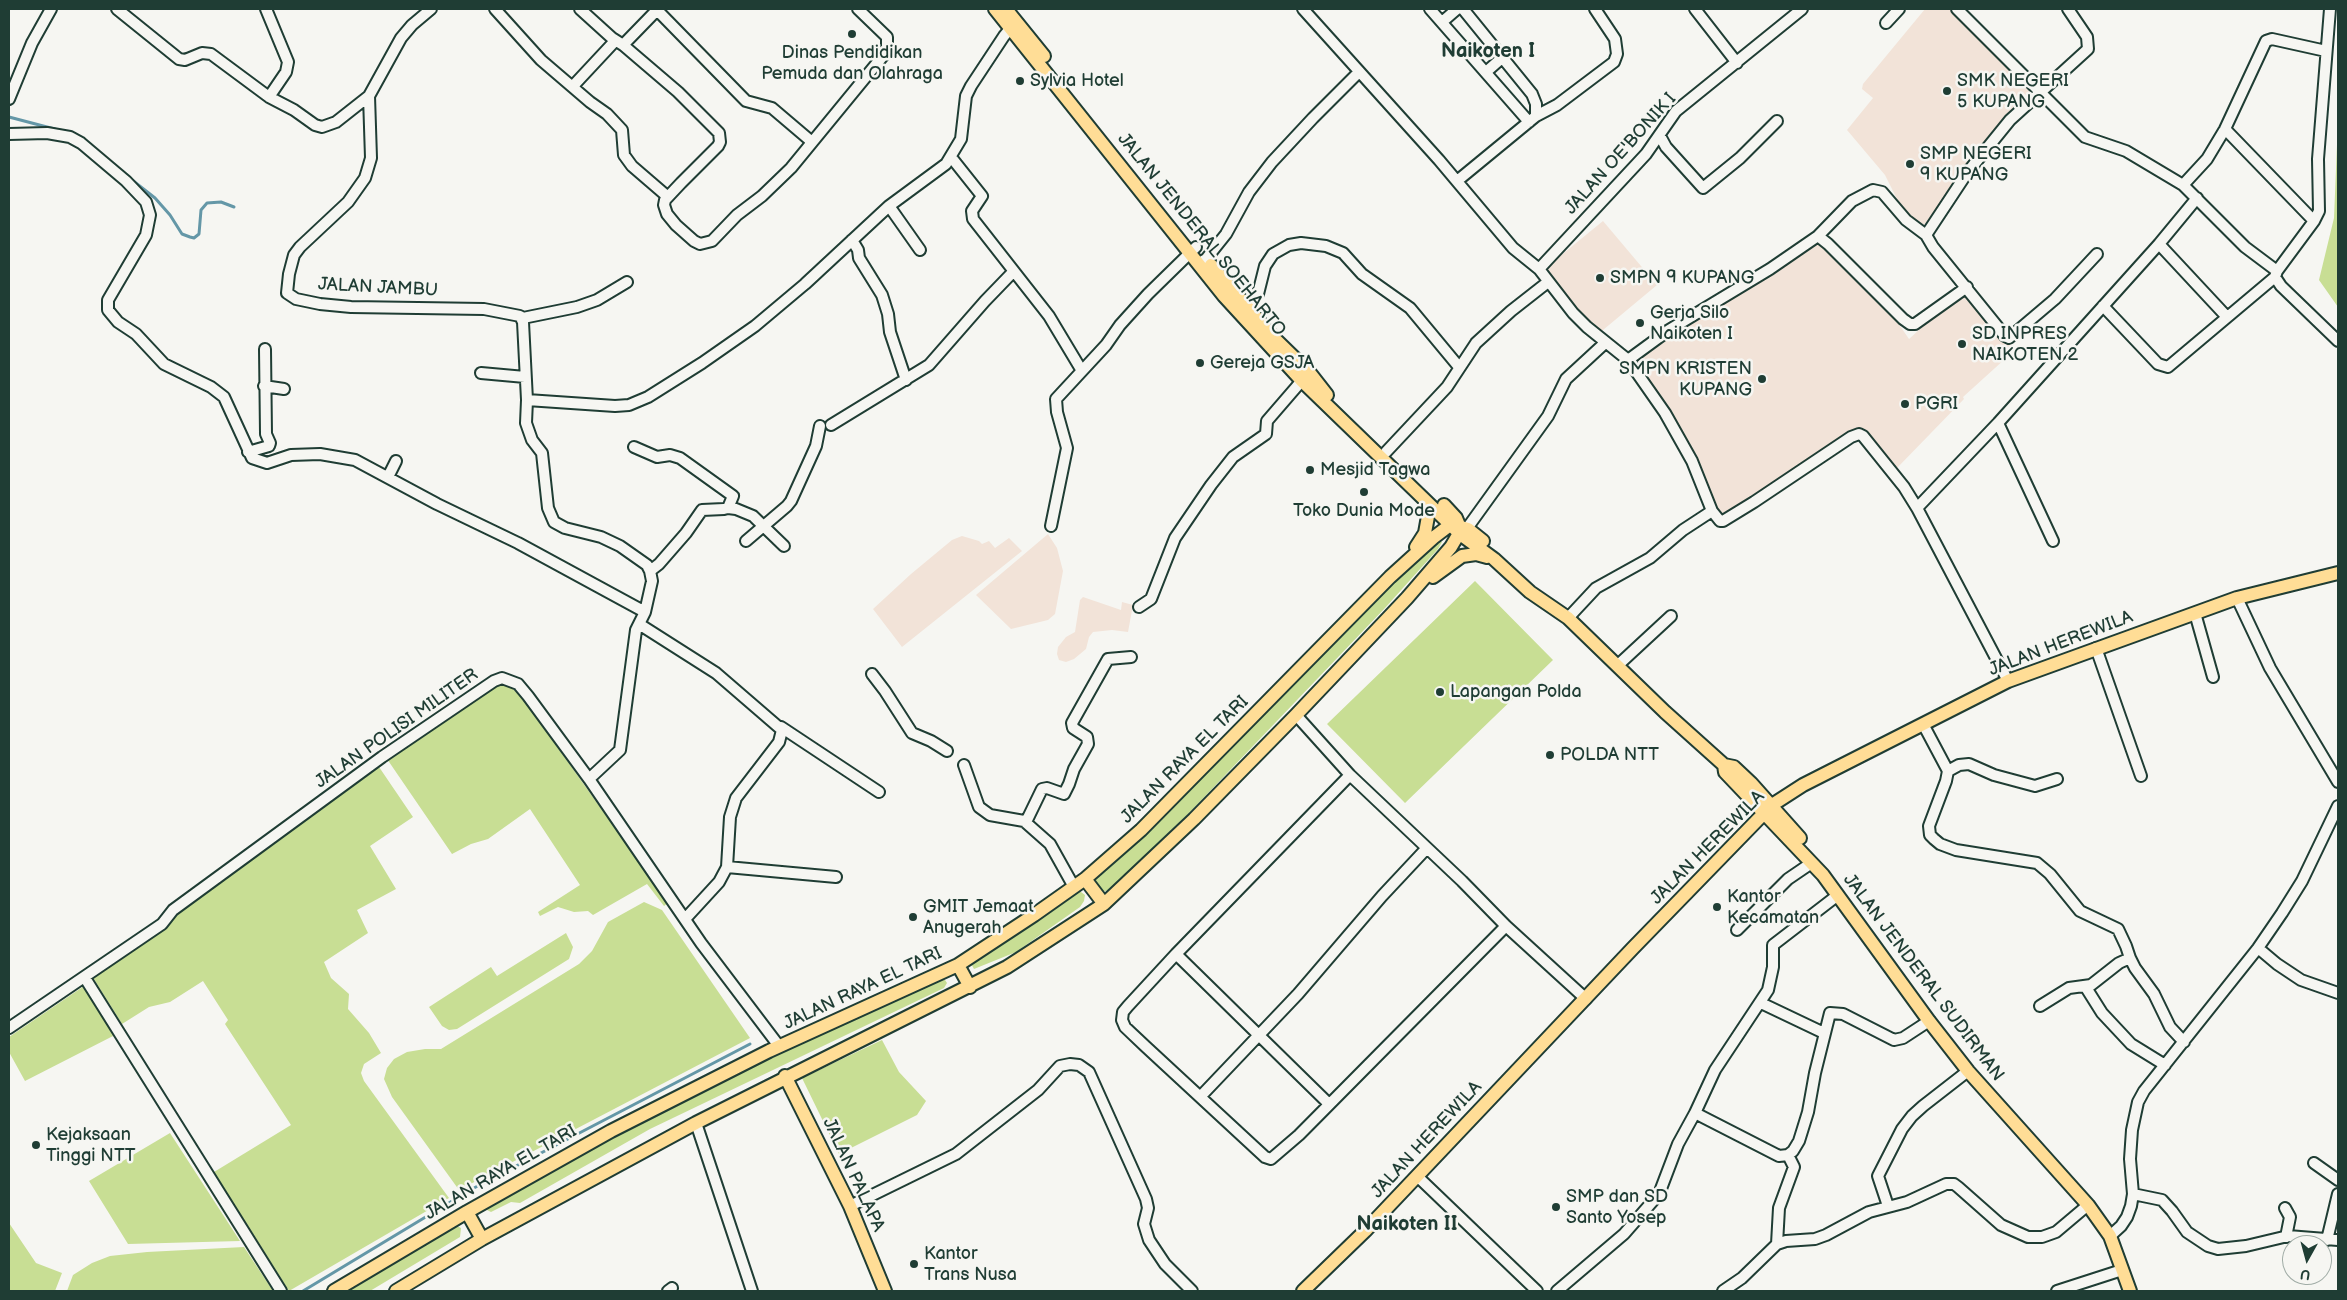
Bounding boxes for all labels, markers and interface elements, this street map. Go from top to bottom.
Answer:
marker: Dinas Pendidikan Pemuda dan Olahraga [846,28,858,40]
district label: Naikoten I [1441,40,1535,64]
place label: Dinas Pendidikan Pemuda dan Olahraga [761,42,943,84]
place label: Sylvia Hotel [1030,70,1124,92]
place label: SMK NEGERI 5 KUPANG [1957,70,2069,112]
marker: Sylvia Hotel [1014,75,1026,87]
marker: SMK NEGERI 5 KUPANG [1941,85,1953,97]
street label: JALAN OE'BONIK I [1561,89,1681,219]
street label: JALAN JENDERAL SOEHARTO [1112,129,1290,341]
place label: SMP NEGERI 9 KUPANG [1920,143,2032,186]
marker: SMP NEGERI 9 KUPANG [1904,158,1916,170]
place label: SMPN 9 KUPANG [1610,267,1754,289]
marker: SMPN 9 KUPANG [1594,272,1606,284]
street label: JALAN JAMBU [318,274,438,302]
place label: Gerja Silo Naikoten I [1650,302,1733,344]
marker: Gerja Silo Naikoten I [1634,317,1646,329]
place label: SD INPRES NAIKOTEN 2 [1972,323,2078,366]
marker: SD INPRES NAIKOTEN 2 [1956,338,1968,350]
place label: Gereja GSJA [1210,352,1314,374]
marker: Gereja GSJA [1194,357,1206,369]
place label: SMPN KRISTEN KUPANG [1619,358,1752,400]
marker: SMPN KRISTEN KUPANG [1756,373,1768,385]
place label: PGRI [1915,393,1958,415]
marker: PGRI [1899,398,1911,410]
place label: Mesjid Tagwa [1320,459,1430,481]
marker: Mesjid Tagwa [1304,464,1316,476]
marker: Toko Dunia Mode [1358,486,1370,498]
place label: Toko Dunia Mode [1293,500,1435,522]
street label: JALAN HEREWILA [1986,607,2136,681]
street label: JALAN POLISI MILITER [311,664,483,794]
place label: Lapangan Polda [1450,681,1582,703]
marker: Lapangan Polda [1434,686,1446,698]
street label: JALAN RAYA EL TARI [1117,692,1253,828]
place label: POLDA NTT [1560,744,1659,766]
marker: POLDA NTT [1544,749,1556,761]
street label: JALAN HEREWILA [1646,786,1770,910]
street label: JALAN JENDERAL SUDIRMAN [1838,870,2008,1086]
place label: Kantor Kecamatan [1727,886,1819,929]
place label: GMIT Jemaat Anugerah [923,896,1034,939]
marker: Kantor Kecamatan [1711,901,1723,913]
marker: GMIT Jemaat Anugerah [907,911,919,923]
street label: JALAN RAYA EL TARI [781,943,945,1035]
street label: JALAN HEREWILA [1367,1077,1487,1203]
street label: JALAN PALAPA [817,1115,889,1235]
street label: JALAN RAYA EL TARI [421,1121,581,1225]
place label: Kejaksaan Tinggi NTT [46,1124,136,1166]
marker: Kejaksaan Tinggi NTT [30,1139,42,1151]
place label: SMP dan SD Santo Yosep [1566,1186,1668,1228]
marker: SMP dan SD Santo Yosep [1550,1201,1562,1213]
district label: Naikoten II [1357,1213,1457,1237]
north arrow [2282,1235,2332,1285]
place label: Kantor Trans Nusa [924,1243,1017,1286]
marker: Kantor Trans Nusa [908,1258,920,1270]
text: U [2299,1265,2311,1283]

